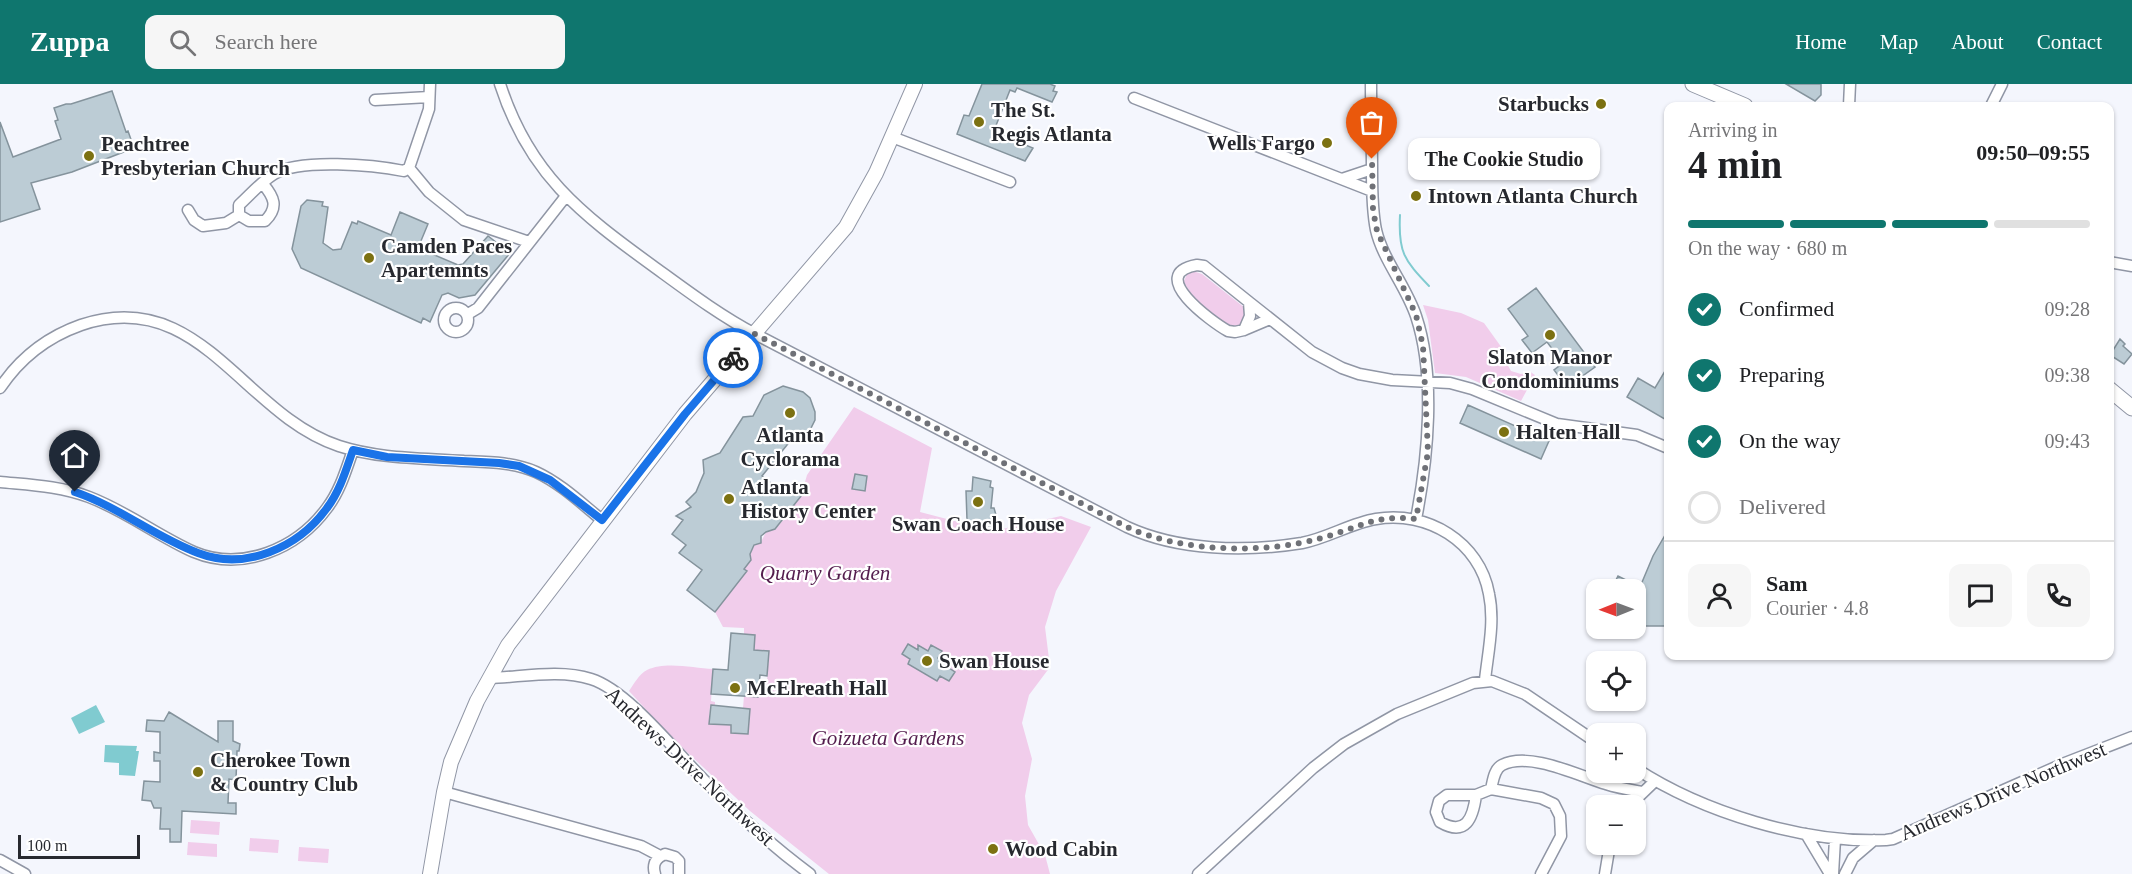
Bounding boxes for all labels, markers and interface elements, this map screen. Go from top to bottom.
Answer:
search box [145,15,565,69]
text: Zuppa [30,26,109,57]
icon: search [166,26,199,59]
text: Search here [214,29,318,54]
text: Home [1795,30,1847,54]
text: Map [1880,30,1918,54]
text: About [1951,30,2004,54]
text: Contact [2037,30,2102,54]
place label: Starbucks [1498,92,1589,116]
pin [1346,97,1397,159]
marker: Starbucks [1594,97,1608,111]
place label: The St. Regis Atlanta [991,98,1112,146]
icon: bag [1355,106,1388,139]
marker: The St. Regis Atlanta [972,115,986,129]
text: Arriving in [1688,119,1777,141]
place label: Wells Fargo [1207,131,1315,155]
place label: Peachtree Presbyterian Church [101,132,290,180]
marker: Wells Fargo [1320,136,1334,150]
callout: The Cookie Studio [1408,138,1600,180]
text: 09:50–09:55 [1976,140,2090,165]
text: 4 min [1688,143,1782,186]
text: The Cookie Studio [1425,148,1583,170]
marker: Peachtree Presbyterian Church [82,149,96,163]
place label: Intown Atlanta Church [1428,184,1638,208]
marker: Intown Atlanta Church [1409,189,1423,203]
place label: Camden Paces Apartemnts [381,234,512,282]
text: On the way · 680 m [1688,237,1847,259]
marker: Camden Paces Apartemnts [362,251,376,265]
icon: check [1688,293,1721,326]
text: Confirmed [1739,296,1834,321]
text: 09:28 [2044,298,2090,320]
courier [703,328,763,388]
marker: Slaton Manor Condominiums [1543,328,1557,342]
icon: bike [717,342,750,375]
place label: Slaton Manor Condominiums [1481,345,1619,393]
icon: check [1688,359,1721,392]
text: Preparing [1739,362,1825,387]
text: 09:38 [2044,364,2090,386]
marker: Atlanta Cyclorama [783,406,797,420]
place label: Halten Hall [1516,420,1621,444]
place label: Atlanta Cyclorama [740,423,840,471]
marker: Halten Hall [1497,425,1511,439]
icon: check [1688,425,1721,458]
text: On the way [1739,428,1840,453]
pin [49,430,100,492]
text: 09:43 [2044,430,2090,452]
icon: home [58,439,91,472]
place label: Atlanta History Center [741,475,876,523]
marker: Atlanta History Center [722,492,736,506]
text: Delivered [1739,494,1826,519]
marker: Swan Coach House [971,495,985,509]
place label: Swan Coach House [892,512,1064,536]
park label: Quarry Garden [760,561,890,585]
button: person [1688,564,1751,627]
button: chat [1949,564,2012,627]
button: phone [2027,564,2090,627]
text: Sam [1766,571,1808,596]
north arrow [1586,579,1646,639]
map controls [1586,579,1646,855]
text: Courier · 4.8 [1766,597,1869,619]
place label: Swan House [939,649,1049,673]
button: locate [1586,651,1646,711]
marker: Swan House [920,654,934,668]
place label: McElreath Hall [747,676,887,700]
marker: McElreath Hall [728,681,742,695]
street label: Andrews Drive Northwest [601,682,779,850]
button: + [1586,723,1646,783]
park label: Goizueta Gardens [812,726,964,750]
street label: Andrews Drive Northwest [1896,737,2110,845]
place label: Cherokee Town & Country Club [210,748,358,796]
marker: Cherokee Town & Country Club [191,765,205,779]
button: − [1586,795,1646,855]
scale bar [18,832,140,860]
text: 100 m [27,837,67,854]
place label: Wood Cabin [1005,837,1118,861]
marker: Wood Cabin [986,842,1000,856]

